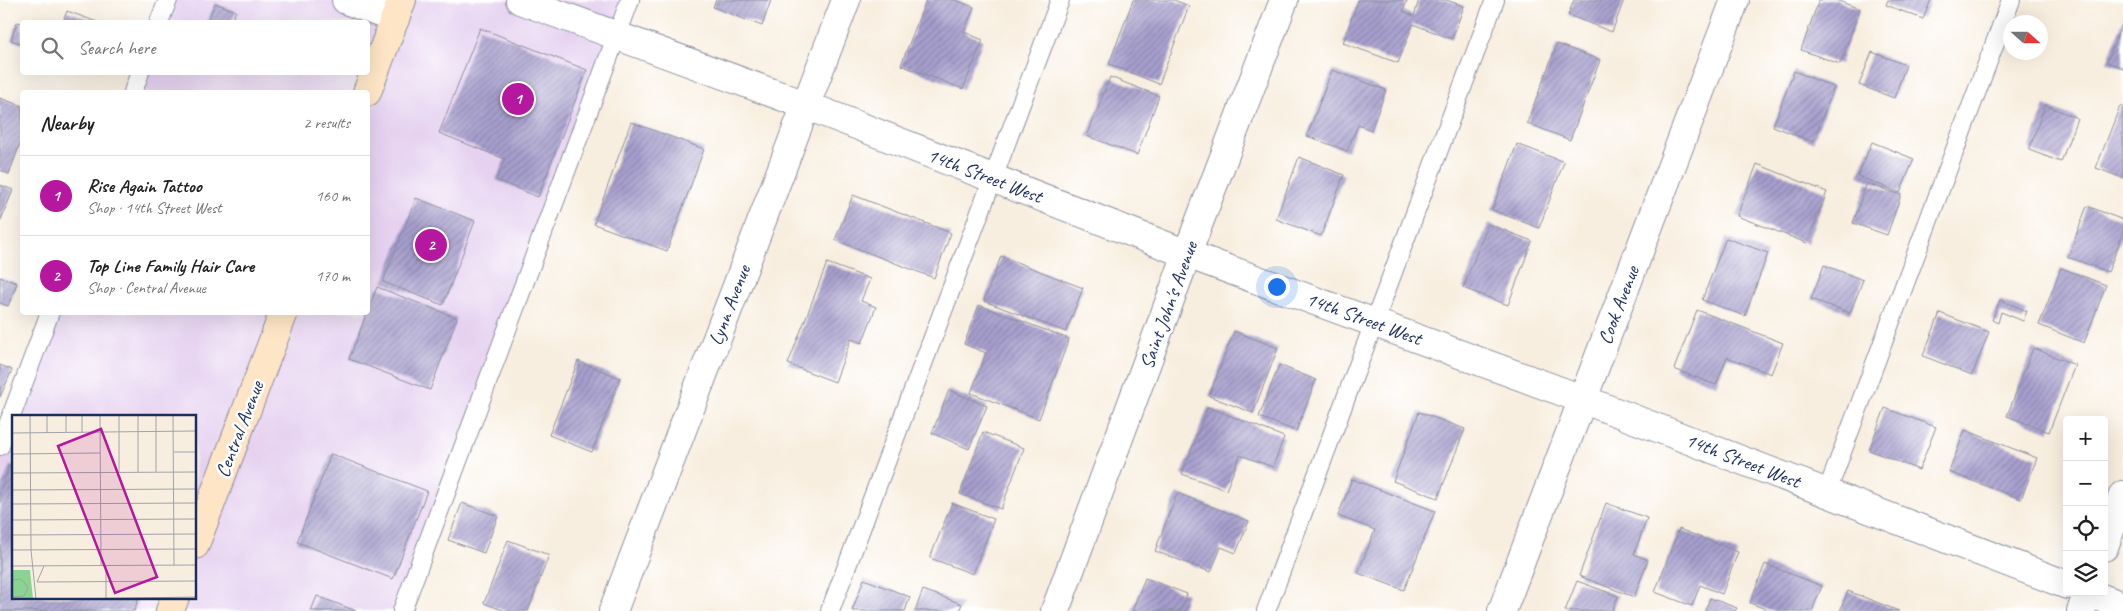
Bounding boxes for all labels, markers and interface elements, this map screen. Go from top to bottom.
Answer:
north arrow [2003,15,2048,60]
search box [20,20,370,75]
icon: search [38,34,66,62]
text: Search here [78,36,155,60]
pin: 1 [502,80,534,118]
text: Nearby [40,110,93,136]
text: 2 results [303,113,350,133]
street label: 14th Street West [924,142,1048,210]
text: Rise Again Tattoo [87,174,202,198]
text: 1 [52,186,60,206]
text: 160 m [316,186,350,206]
text: Shop · 14th Street West [87,198,222,218]
pin: 2 [415,226,447,264]
street label: Saint John's Avenue [1134,237,1204,372]
text: Top Line Family Hair Care [87,254,254,278]
street label: Lynn Avenue [703,260,757,349]
street label: Cook Avenue [1592,261,1645,348]
text: 2 [52,266,60,286]
text: 170 m [316,266,350,286]
your location [1264,274,1290,300]
text: Shop · Central Avenue [87,278,206,298]
street label: 14th Street West [1303,286,1427,352]
street label: Central Avenue [210,376,270,481]
inset map [12,415,196,598]
map controls [2063,416,2108,596]
button: + [2063,416,2108,461]
street label: 14th Street West [1682,427,1806,495]
button: − [2063,461,2108,506]
button: locate [2063,506,2108,551]
button: layers [2063,551,2108,596]

